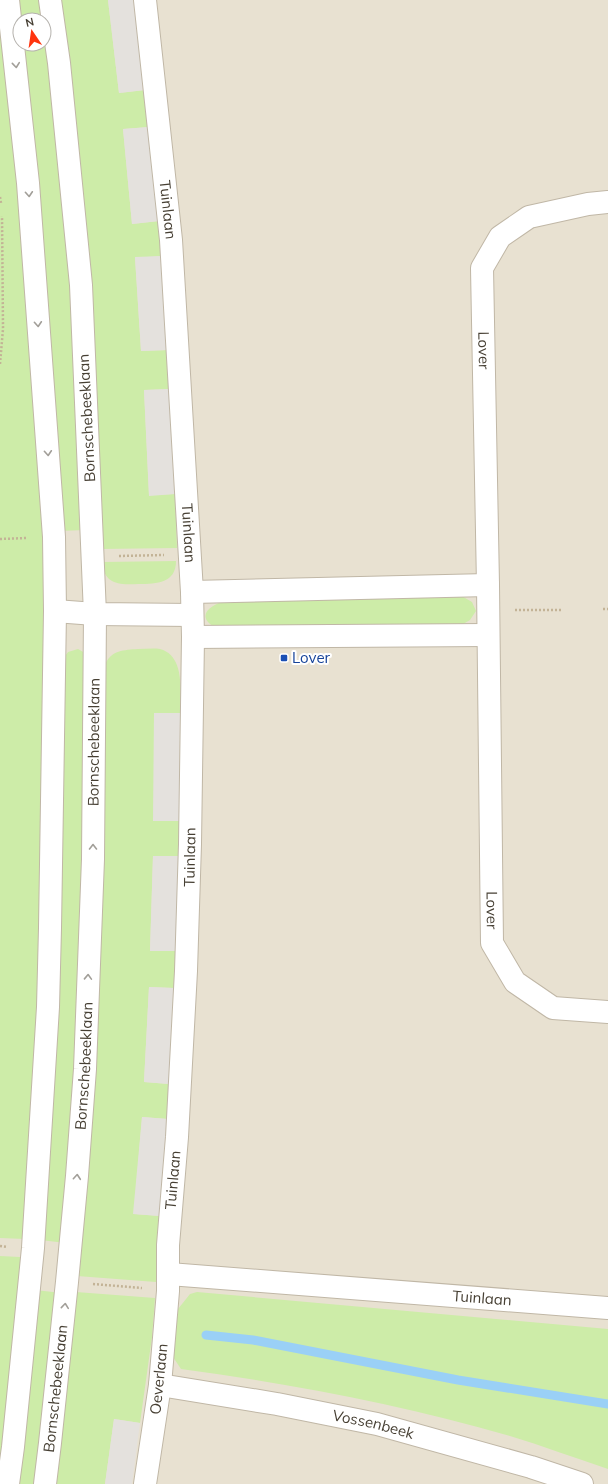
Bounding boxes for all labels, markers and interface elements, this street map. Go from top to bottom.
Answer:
north arrow [12,12,52,52]
text: N [24,15,35,30]
one-way arrow [11,62,20,68]
street label: Tuinlaan [156,179,181,240]
one-way arrow [24,191,33,197]
one-way arrow [34,321,43,327]
street label: Lover [474,331,494,370]
street label: Bornschebeeklaan [74,353,99,483]
one-way arrow [43,450,52,456]
street label: Tuinlaan [178,503,200,563]
place label: Lover [292,648,331,667]
marker: Lover [279,653,289,663]
street label: Bornschebeeklaan [83,678,103,806]
street label: Tuinlaan [179,827,200,887]
one-way arrow [89,844,97,850]
street label: Lover [482,891,502,930]
one-way arrow [84,974,93,980]
street label: Bornschebeeklaan [70,1001,97,1131]
street label: Tuinlaan [160,1150,185,1210]
one-way arrow [73,1174,82,1180]
street label: Tuinlaan [452,1286,512,1310]
one-way arrow [60,1303,69,1309]
street label: Bornschebeeklaan [39,1324,71,1454]
street label: Oeverlaan [145,1342,172,1415]
street label: Vossenbeek [331,1405,417,1443]

